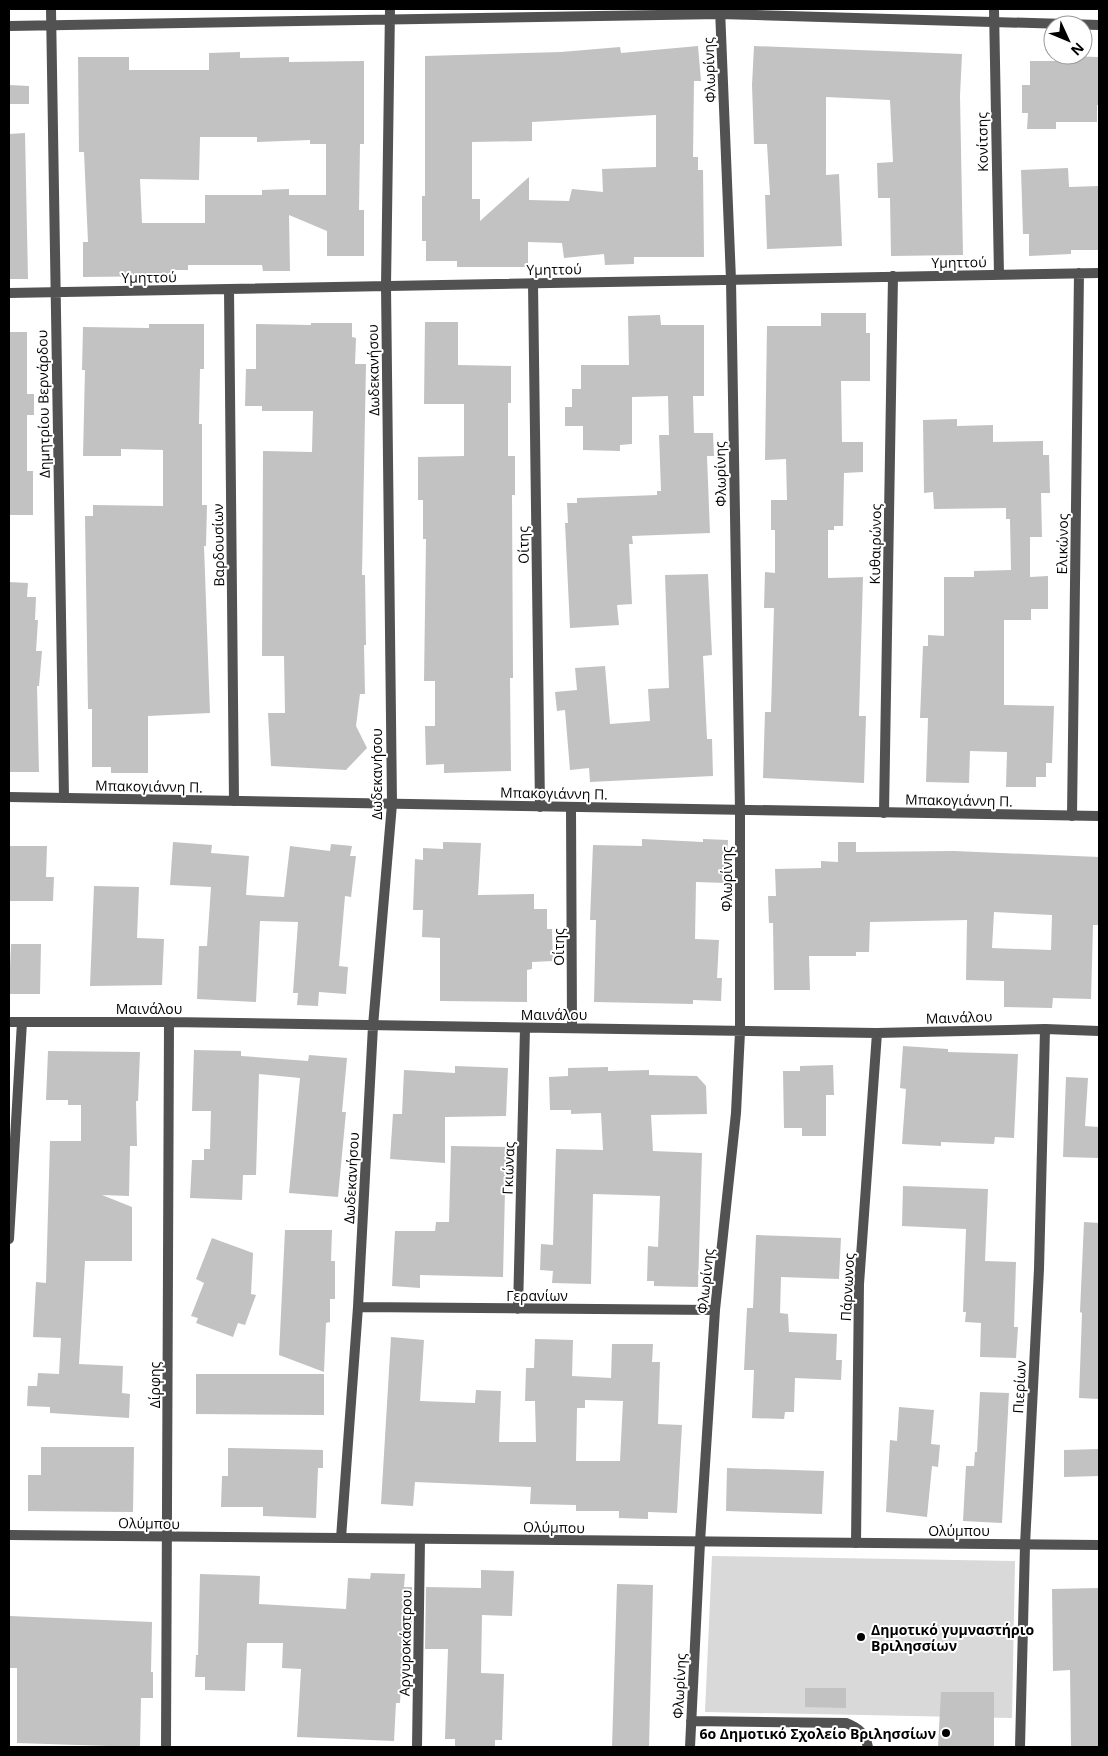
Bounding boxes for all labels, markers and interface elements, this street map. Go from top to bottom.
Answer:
north arrow [1043,15,1093,65]
street label: Φλωρίνης [698,37,720,103]
text: N [1067,39,1089,60]
street label: Κονίτσης [972,112,992,172]
street label: Υμηττού [931,252,987,272]
street label: Υμηττού [526,259,582,279]
street label: Υμηττού [121,267,177,287]
street label: Δωδεκανήσου [363,324,383,416]
street label: Δημητρίου Βερνάρδου [32,330,54,478]
street label: Φλωρίνης [710,441,730,507]
street label: Βαρδουσίων [208,503,228,587]
street label: Κυθαιρώνος [865,503,885,585]
street label: Ελικώνος [1052,513,1072,575]
street label: Οίτης [513,526,533,564]
street label: Δωδεκανήσου [367,728,386,820]
street label: Μπακογιάννη Π. [95,776,203,796]
street label: Μπακογιάννη Π. [500,783,608,803]
street label: Μπακογιάννη Π. [905,790,1013,810]
street label: Φλωρίνης [717,846,736,912]
street label: Οίτης [549,928,568,966]
street label: Μαινάλου [116,999,182,1018]
street label: Μαινάλου [521,1005,587,1024]
street label: Μαινάλου [925,1006,993,1028]
street label: Δωδεκανήσου [339,1132,363,1224]
street label: Γκιώνας [498,1141,518,1195]
street label: Φλωρίνης [692,1247,718,1315]
street label: Πάρνωνος [836,1252,858,1322]
street label: Γερανίων [506,1286,568,1305]
street label: Πιερίων [1008,1360,1030,1414]
street label: Δίρφης [145,1361,164,1408]
street label: Ολύμπου [118,1513,180,1533]
street label: Ολύμπου [523,1517,585,1537]
street label: Ολύμπου [928,1521,990,1540]
street label: Αργυροκάστρου [395,1590,415,1696]
place label: Δημοτικό γυμναστήριο Βριλησσίων [871,1620,1034,1655]
marker: Δημοτικό γυμναστήριο Βριλησσίων [855,1631,867,1643]
street label: Φλωρίνης [668,1653,690,1719]
place label: 6ο Δημοτικό Σχολείο Βριλησσίων [700,1724,936,1743]
marker: 6ο Δημοτικό Σχολείο Βριλησσίων [940,1727,952,1739]

